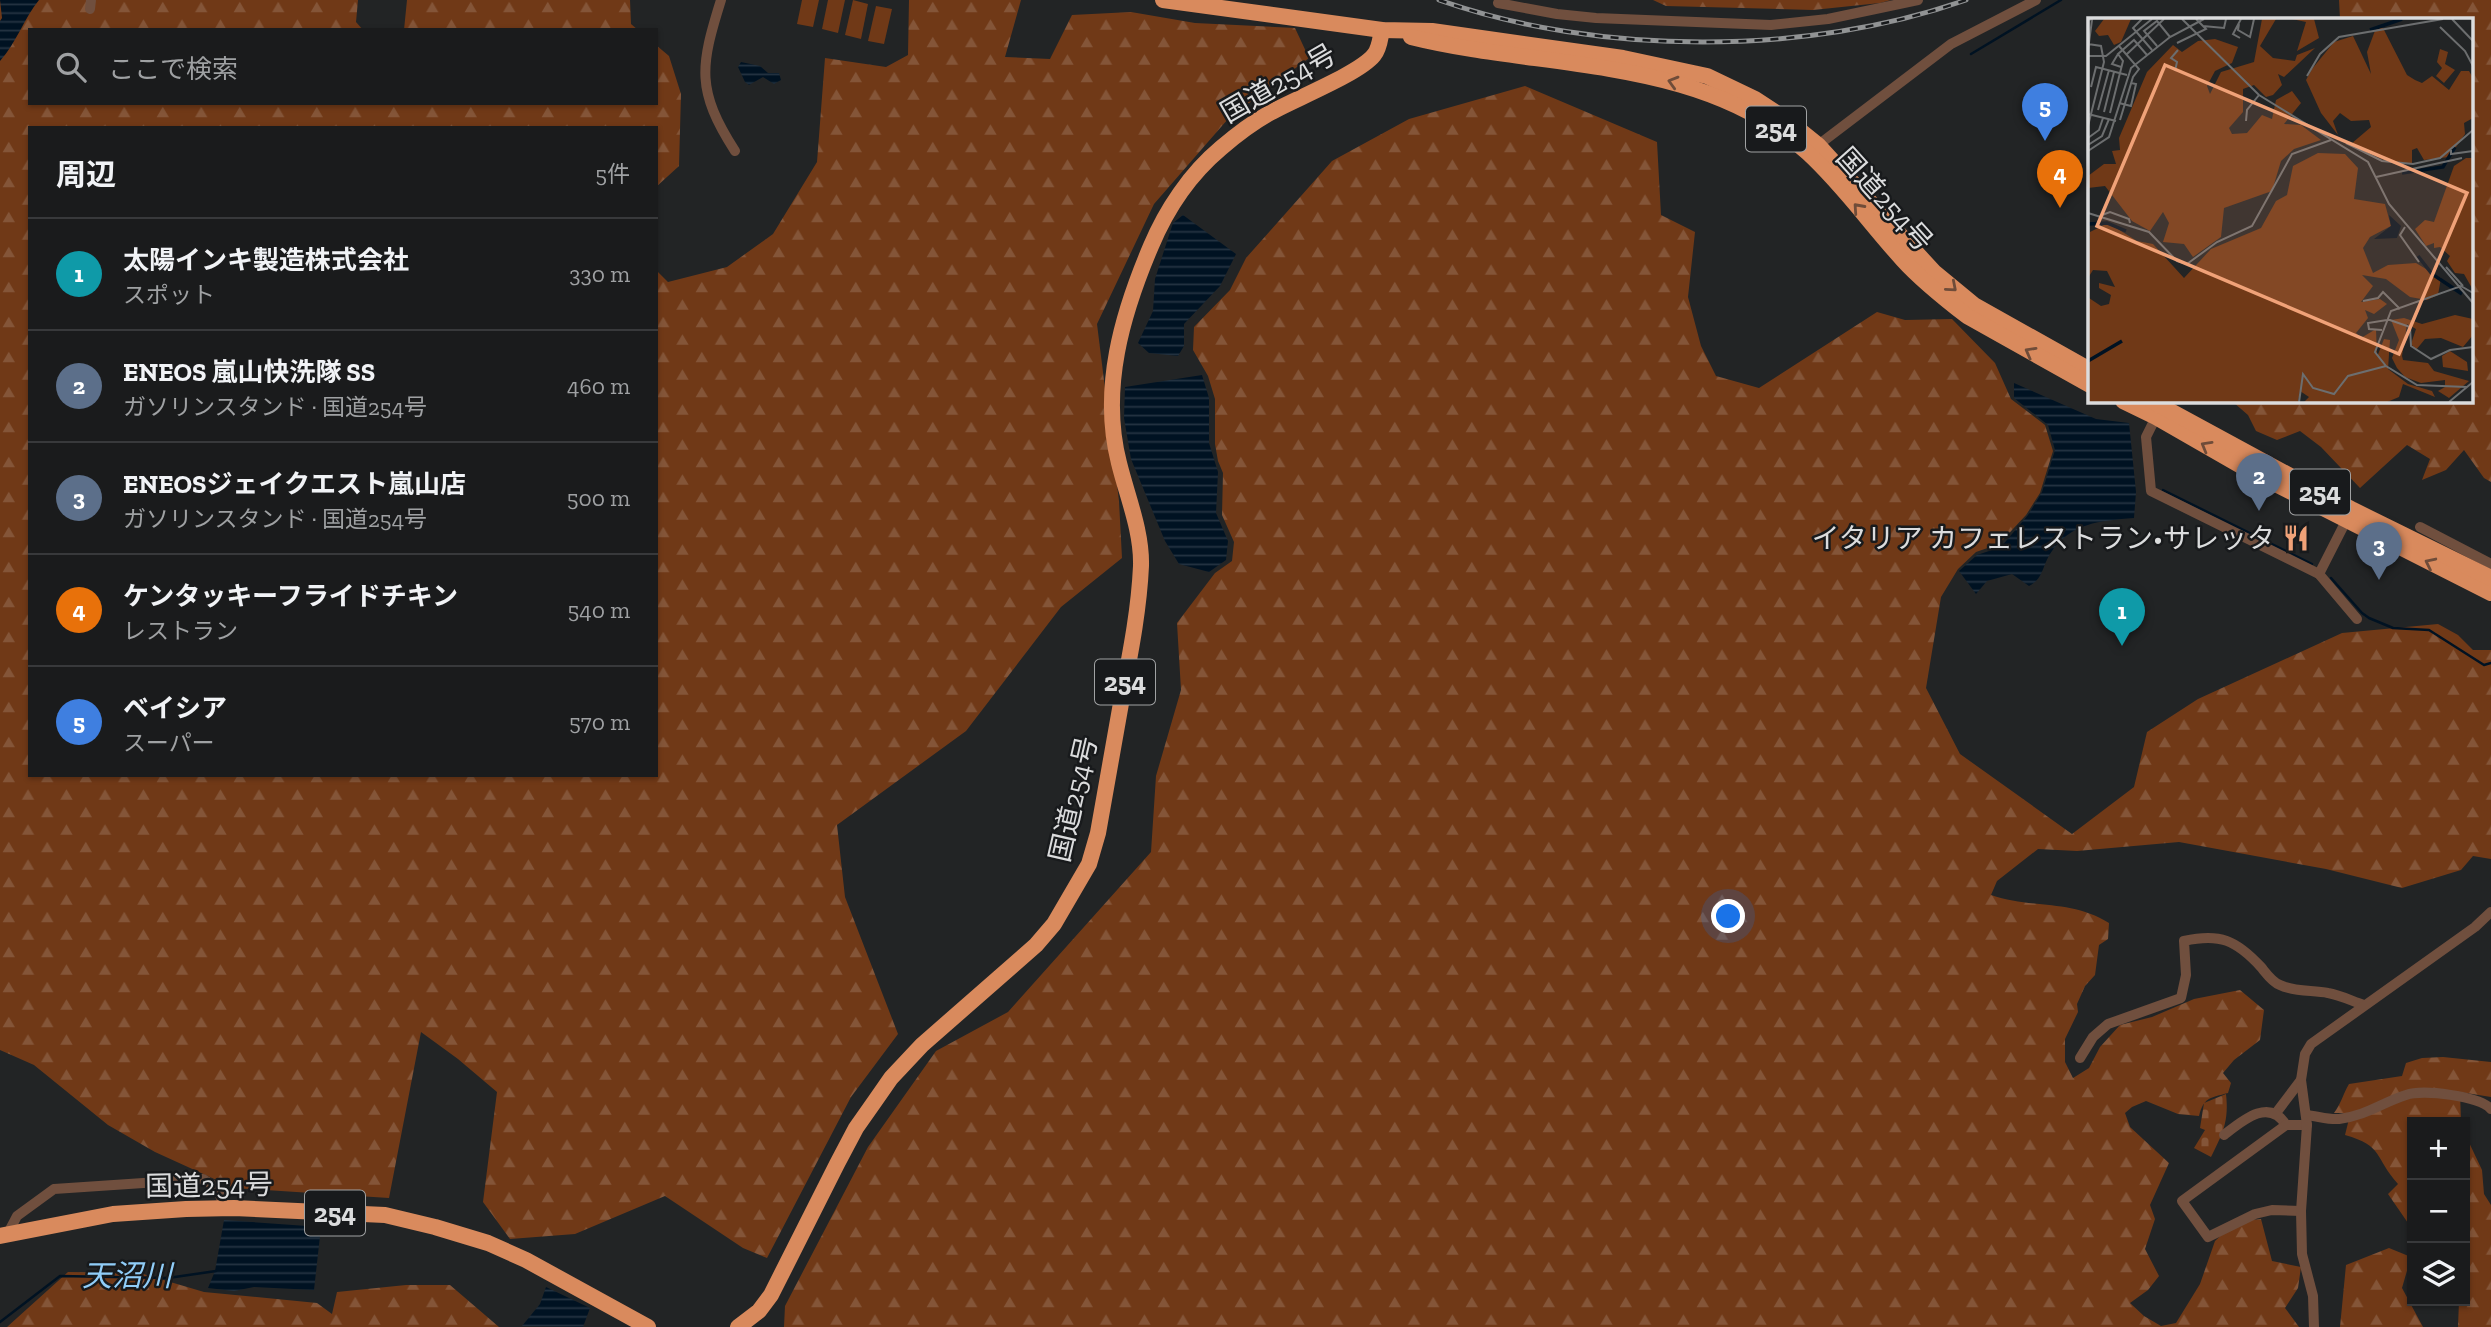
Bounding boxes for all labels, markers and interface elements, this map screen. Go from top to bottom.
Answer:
inset map [2088,18,2474,402]
search box [28,28,658,105]
street label: 国道254号 [1215,37,1342,130]
icon: search [52,48,90,86]
text: ここで検索 [108,53,238,85]
one-way arrow [1667,76,1679,91]
pin: 5 [2022,83,2068,141]
road number: 254 [1746,106,1806,152]
street label: 国道254号 [1830,141,1940,258]
pin: 4 [2037,150,2083,208]
text: 周辺 [56,157,116,193]
text: 5件 [595,160,630,188]
one-way arrow [1854,203,1866,216]
text: 太陽インキ製造株式会社 [123,244,409,276]
text: 1 [74,260,84,288]
text: 330 m [569,260,630,288]
one-way arrow [1944,279,1957,291]
text: スポット [123,281,215,309]
one-way arrow [2025,347,2038,360]
text: ENEOS 嵐山快洗隊 SS [123,356,375,388]
text: 2 [73,372,85,400]
text: 460 m [567,372,630,400]
text: ガソリンスタンド · 国道254号 [123,393,427,421]
one-way arrow [2201,441,2214,454]
pin: 2 [2236,453,2282,511]
text: ENEOSジェイクエスト嵐山店 [123,468,466,500]
road number: 254 [2290,470,2350,514]
text: 3 [73,484,85,512]
text: 500 m [567,484,630,512]
text: ガソリンスタンド · 国道254号 [123,505,427,533]
place label: イタリア カフェレストラン•サレッタ [1812,522,2275,555]
pin: 3 [2356,522,2402,580]
restaurant icon: イタリア カフェレストラン•サレッタ [2281,523,2311,553]
one-way arrow [2424,558,2437,572]
text: ケンタッキーフライドチキン [123,580,458,612]
pin: 1 [2099,588,2145,646]
text: 4 [72,596,86,624]
text: 540 m [568,596,630,624]
text: レストラン [123,617,238,645]
road number: 254 [1095,660,1155,704]
text: ベイシア [123,692,227,724]
text: 5 [73,708,85,736]
text: 570 m [569,708,630,736]
text: スーパー [123,729,215,757]
street label: 国道254号 [1043,733,1104,865]
your location [1711,899,1745,933]
map controls [2407,1117,2470,1306]
button: + [2407,1117,2470,1180]
street label: 国道254号 [145,1168,273,1203]
button: − [2407,1180,2470,1243]
road number: 254 [305,1190,365,1236]
button: layers [2407,1243,2470,1306]
water label: 天沼川 [82,1258,175,1294]

